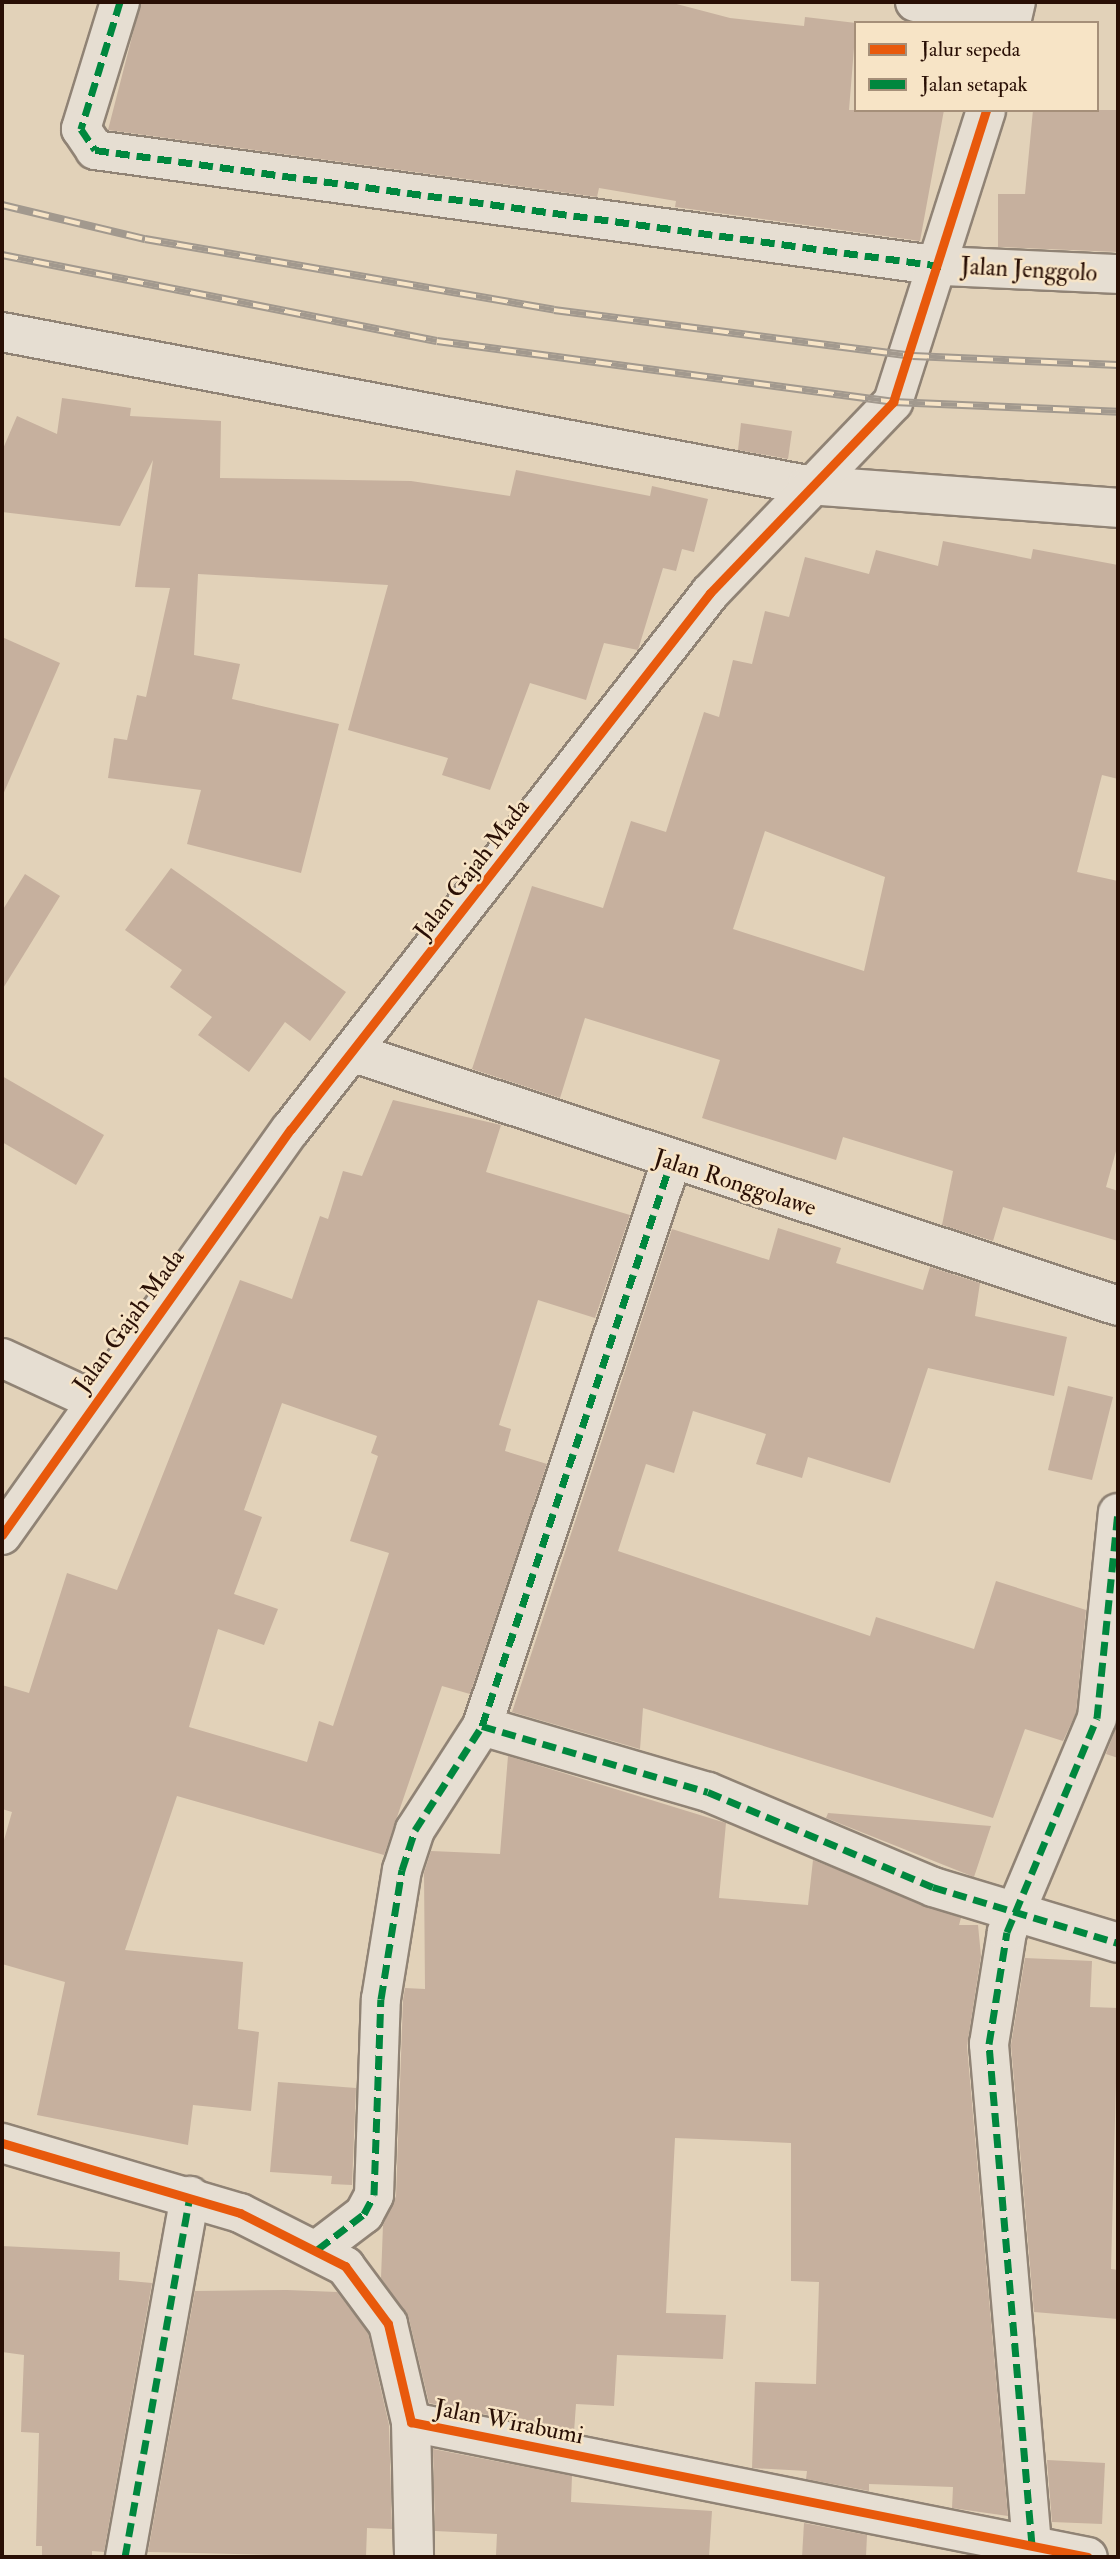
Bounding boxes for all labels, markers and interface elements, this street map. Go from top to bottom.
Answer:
legend [854,21,1099,112]
text: Jalur sepeda [921,36,1020,63]
text: Jalan setapak [921,71,1028,98]
street label: Jalan Jenggolo [960,252,1098,288]
street label: Jalan Gajah Mada [408,793,536,945]
street label: Jalan Ronggolawe [650,1143,820,1223]
street label: Jalan Gajah Mada [67,1244,191,1398]
street label: Jalan Wirabumi [432,2393,586,2451]

